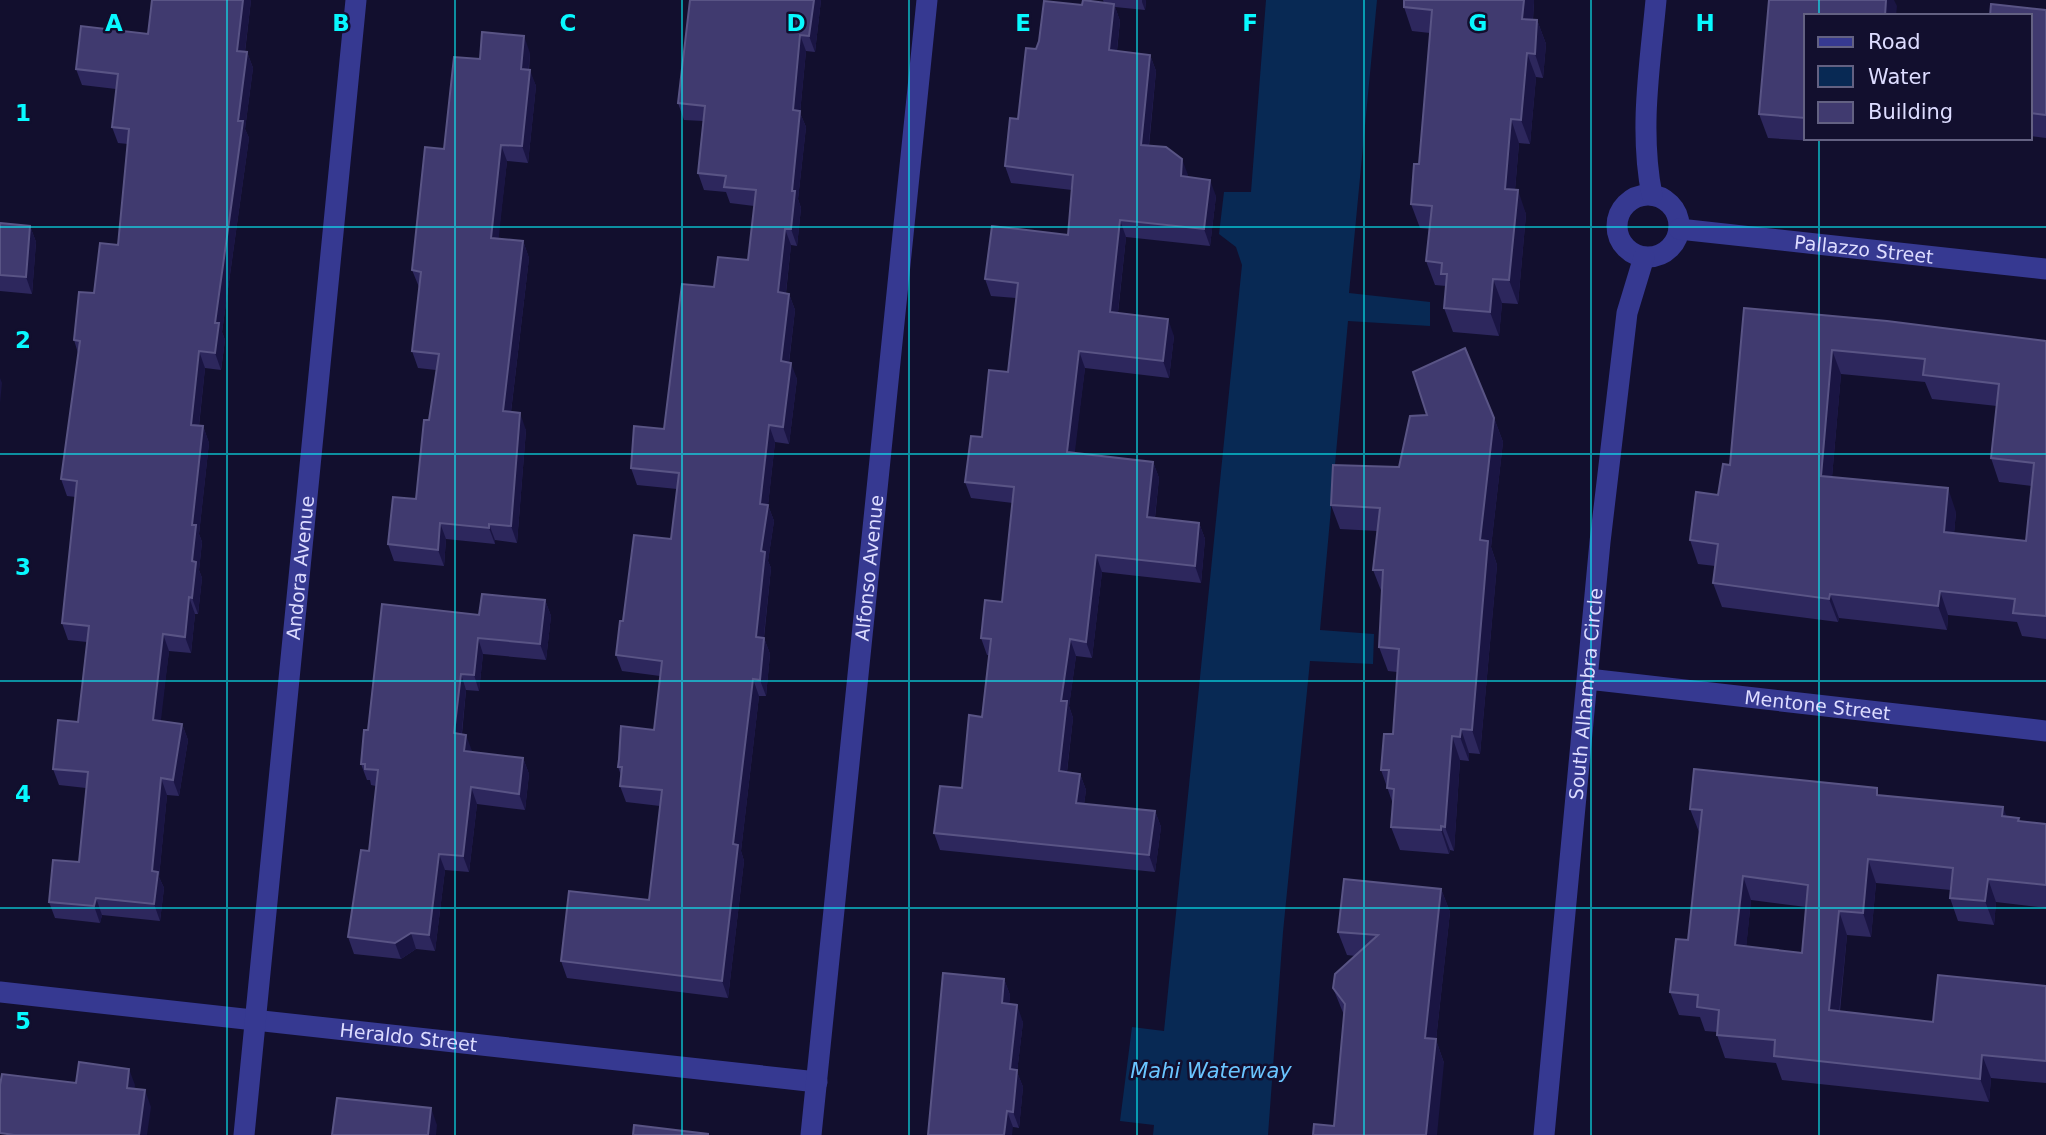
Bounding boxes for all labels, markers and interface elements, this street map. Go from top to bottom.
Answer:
text: A [105,10,123,36]
text: B [332,10,350,36]
text: C [560,10,576,36]
text: D [786,10,806,36]
text: E [1015,10,1031,36]
text: F [1242,10,1258,36]
text: G [1469,10,1487,36]
text: H [1695,10,1715,36]
legend [1804,14,2032,140]
text: Road [1868,30,1921,54]
text: Water [1868,65,1930,89]
text: 1 [15,100,31,126]
text: Building [1868,100,1953,124]
street label: Pallazzo Street [1793,231,1935,268]
text: 2 [15,327,31,353]
street label: Alfonso Avenue [851,494,887,642]
street label: Andora Avenue [282,495,318,641]
text: 3 [15,554,31,580]
street label: South Alhambra Circle [1565,587,1607,801]
street label: Mentone Street [1743,686,1892,724]
text: 4 [15,781,31,807]
text: 5 [15,1008,31,1034]
street label: Heraldo Street [339,1018,478,1056]
water label: Mahi Waterway [1130,1059,1292,1083]

